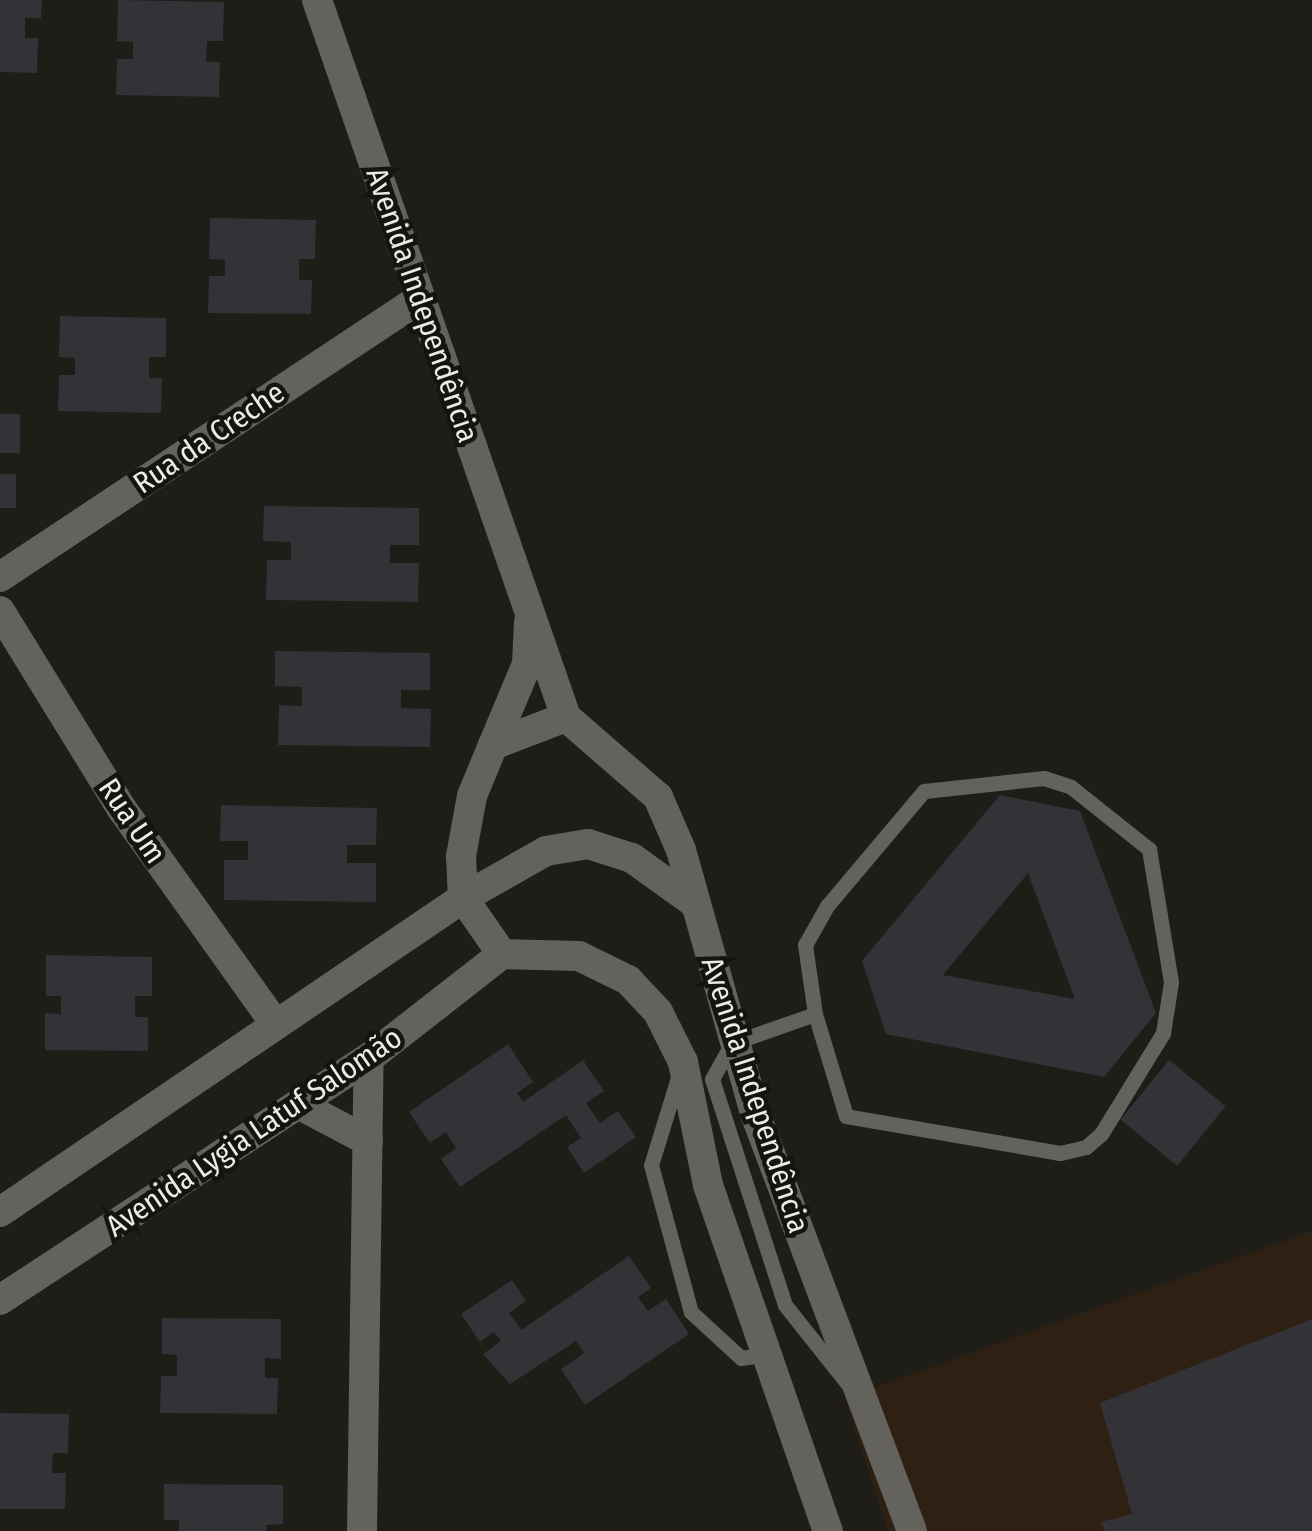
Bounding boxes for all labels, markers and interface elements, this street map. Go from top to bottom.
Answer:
street label: Avenida Independência [358,163,486,447]
street label: Rua da Creche [127,374,291,502]
street label: Rua Um [91,772,173,870]
street label: Avenida Independência [693,952,817,1238]
street label: Avenida Lygia Latuf Salomão [99,1020,409,1244]

